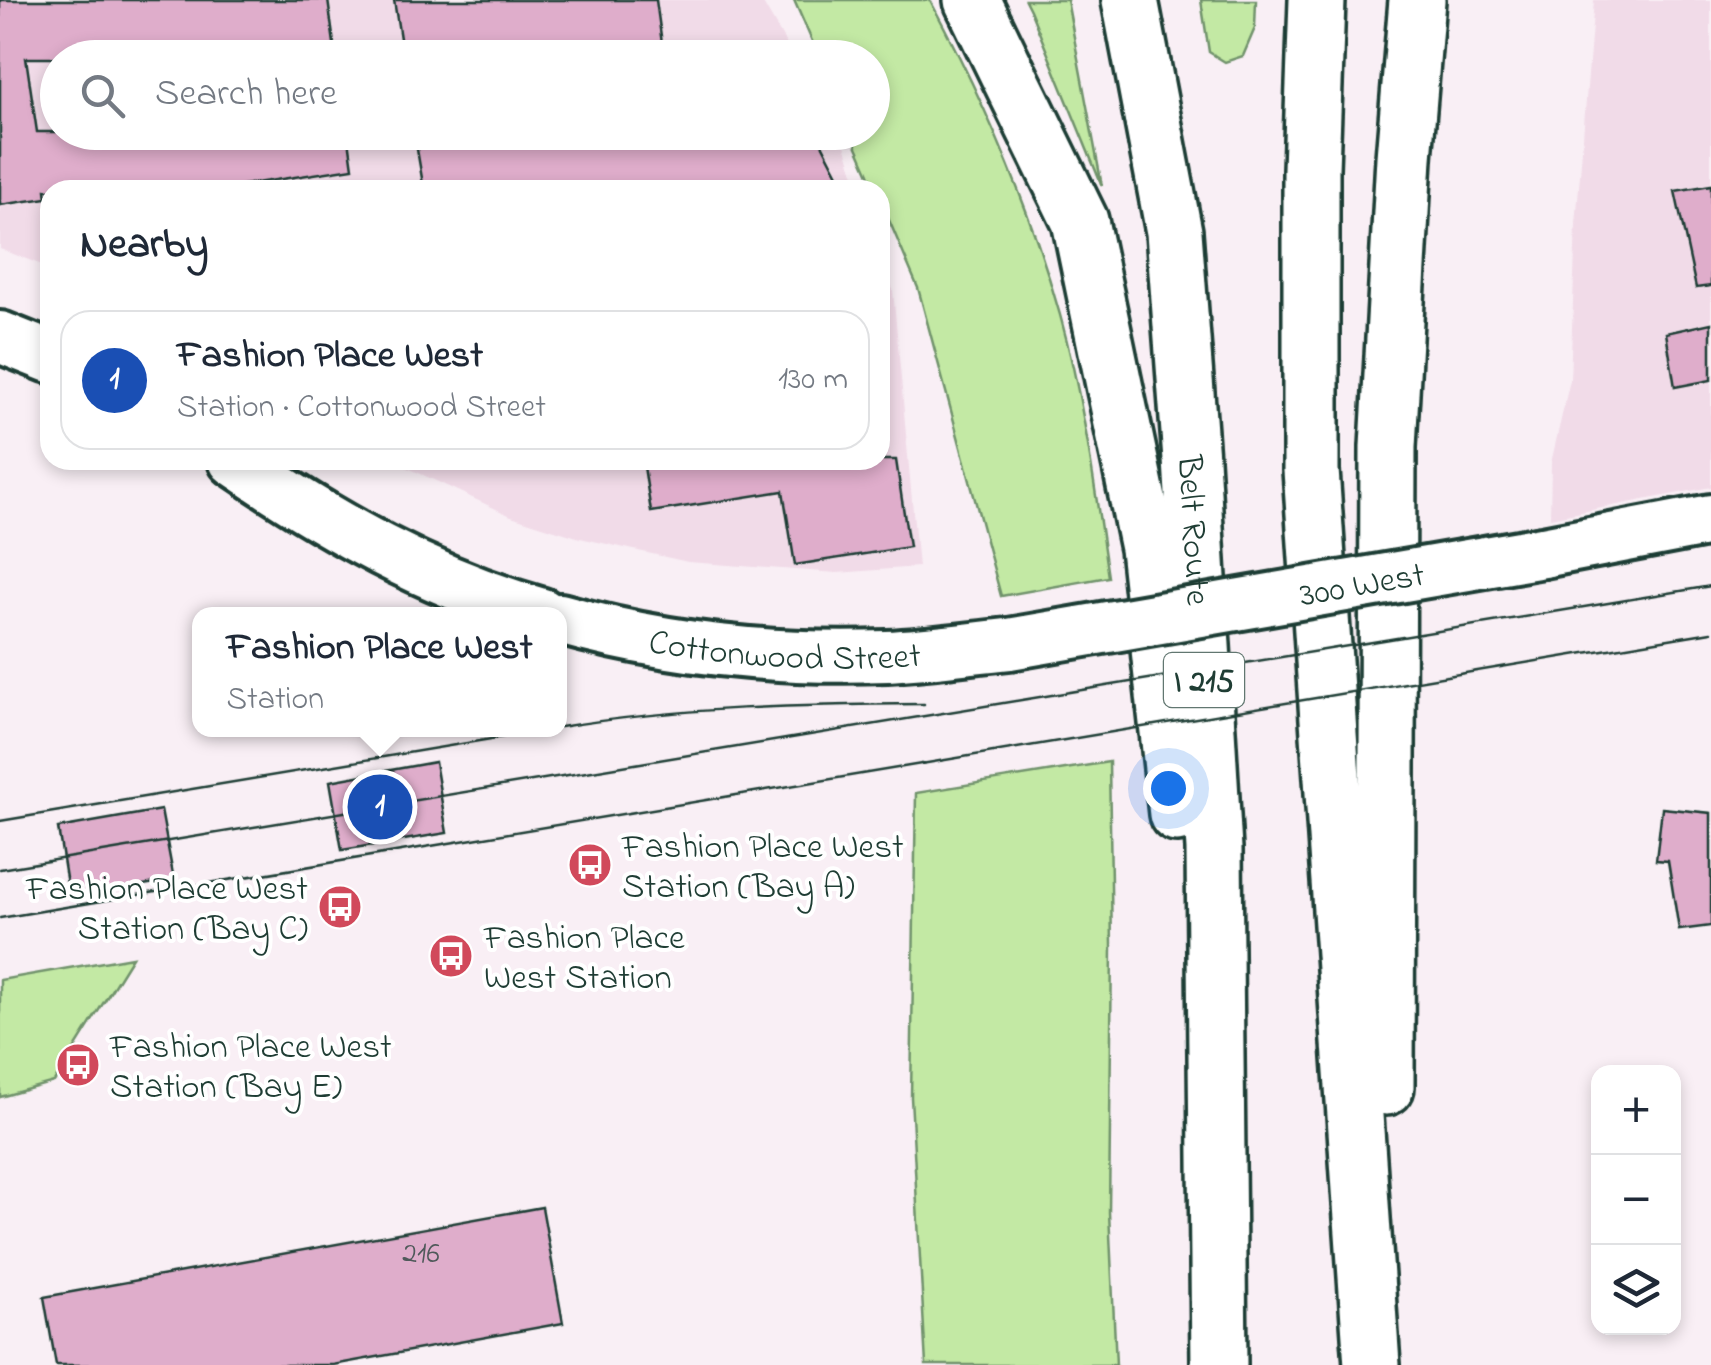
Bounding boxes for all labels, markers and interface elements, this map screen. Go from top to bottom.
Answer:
search box [40,40,890,150]
text: Search here [155,67,337,123]
icon: search [75,68,130,123]
text: Nearby [80,215,208,276]
text: Fashion Place West [177,329,483,385]
text: 1 [109,357,120,404]
text: 130 m [778,357,848,404]
text: Station · Cottonwood Street [177,385,546,432]
street label: Belt Route [1162,453,1222,607]
street label: 300 West [1296,551,1429,622]
popup [192,607,567,737]
street label: Cottonwood Street [645,618,923,686]
text: Fashion Place West [227,621,532,677]
road number: I 215 [1164,653,1244,707]
text: Station [227,677,324,724]
your location [1143,763,1194,814]
pin: 1 [348,770,412,844]
place label: Fashion Place West Station (Bay A) [621,823,904,914]
bus stop icon: Fashion Place West Station (Bay A) [567,842,613,888]
place label: Fashion Place West Station (Bay C) [25,865,308,956]
bus stop icon: Fashion Place West Station (Bay C) [317,884,363,930]
place label: Fashion Place West Station [483,914,685,1005]
bus stop icon: Fashion Place West Station [428,933,474,979]
place label: Fashion Place West Station (Bay E) [109,1023,392,1114]
bus stop icon: Fashion Place West Station (Bay E) [55,1042,101,1088]
map controls [1591,1065,1681,1335]
button: + [1591,1065,1681,1155]
button: − [1591,1155,1681,1245]
house number: 216 [402,1233,440,1277]
button: layers [1591,1245,1681,1335]

